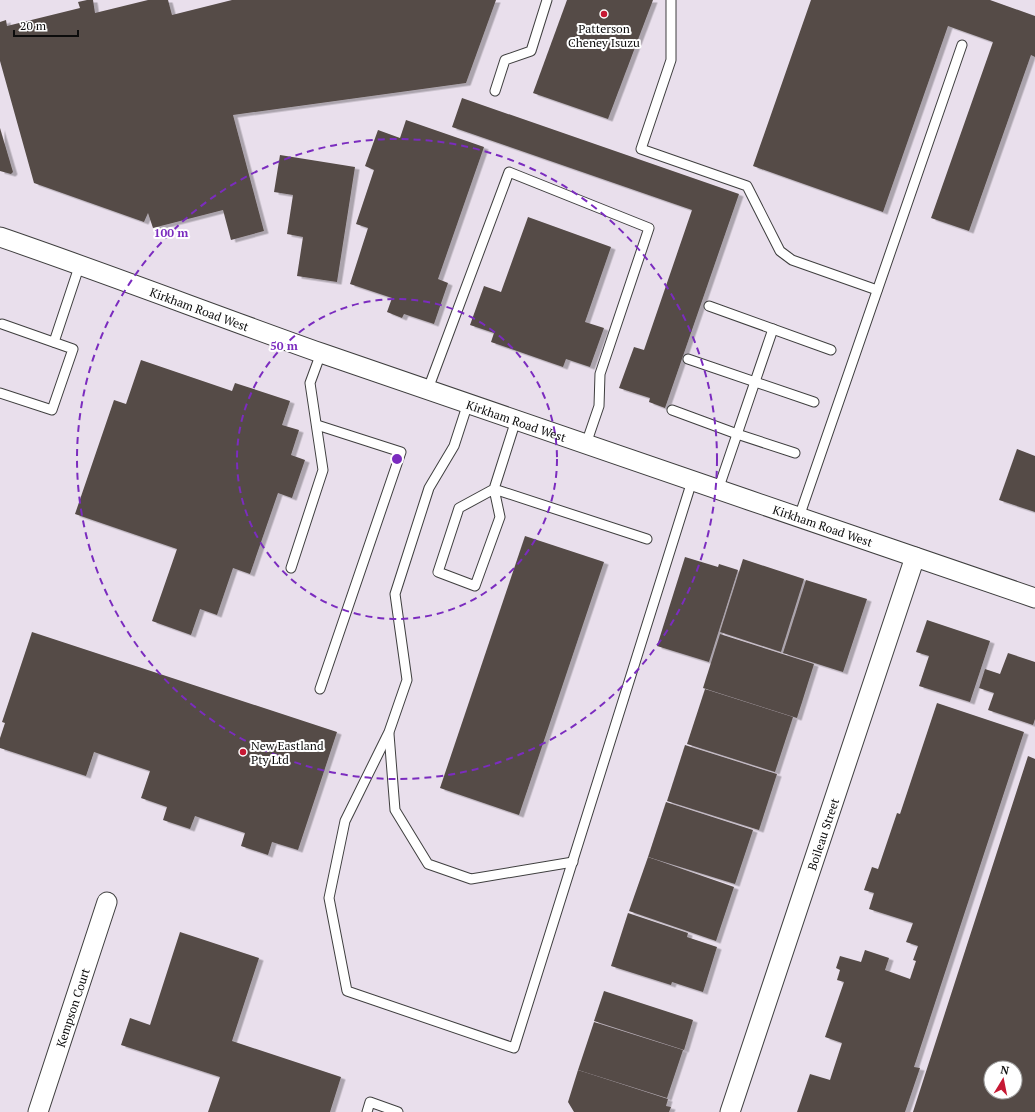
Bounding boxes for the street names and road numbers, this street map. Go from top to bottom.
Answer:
street label: Kirkham Road West [148,284,252,334]
street label: Kirkham Road West [465,396,569,445]
street label: Kirkham Road West [771,501,875,549]
street label: Boileau Street [804,795,842,872]
street label: Kempson Court [52,966,92,1049]

